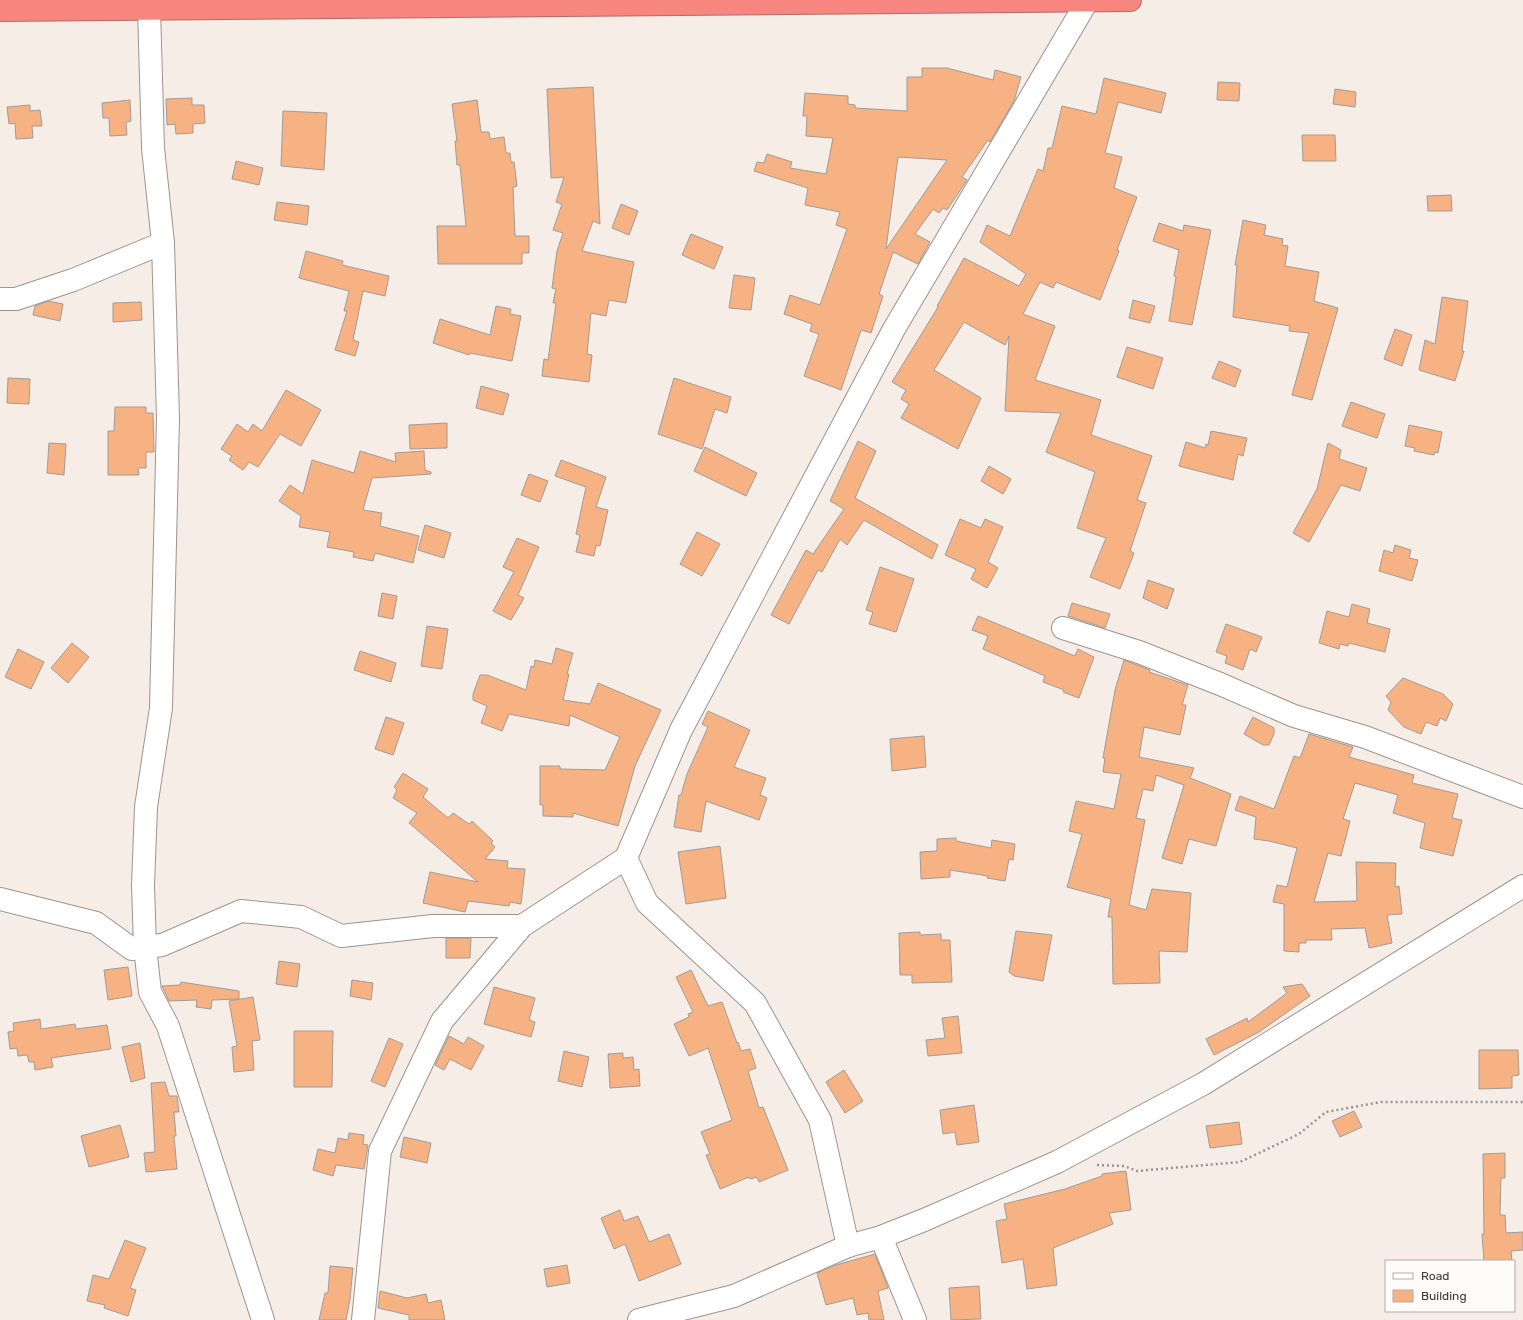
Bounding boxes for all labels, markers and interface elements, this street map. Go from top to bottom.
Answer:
legend [1385,1260,1515,1312]
text: Road [1421,1269,1449,1283]
text: Building [1421,1289,1467,1303]

